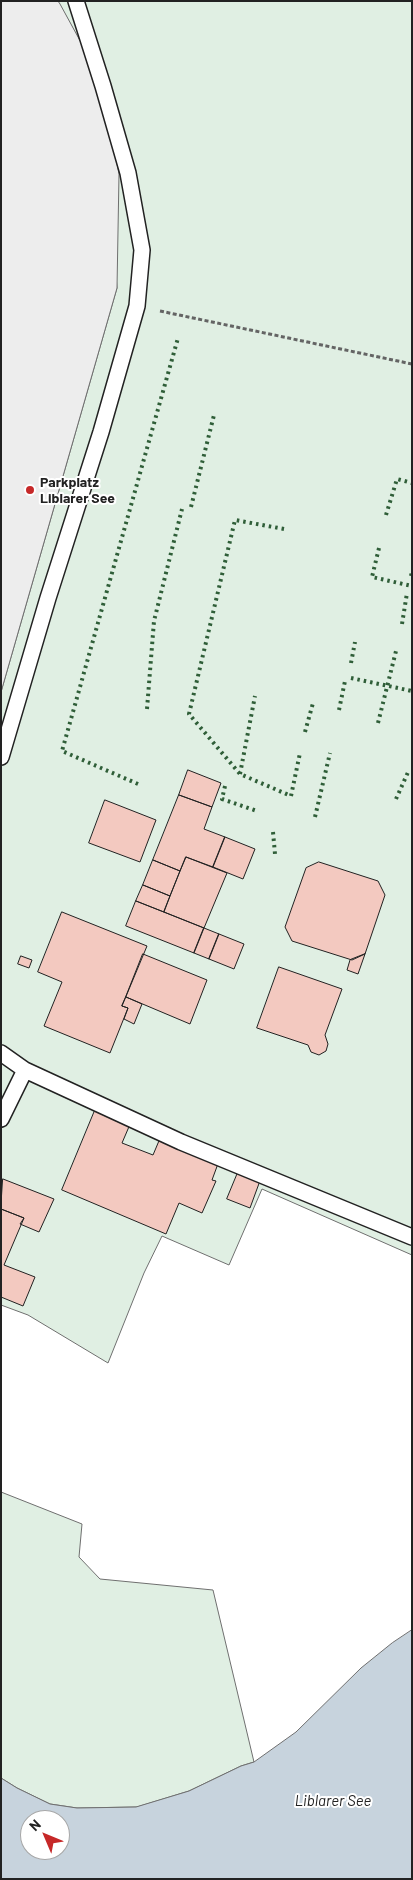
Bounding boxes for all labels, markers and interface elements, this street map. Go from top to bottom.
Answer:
place label: Parkplatz Liblarer See [40,474,115,507]
marker: Parkplatz Liblarer See [24,484,36,496]
water label: Liblarer See [295,1792,371,1810]
north arrow [20,1810,70,1860]
text: N [25,1815,44,1834]

